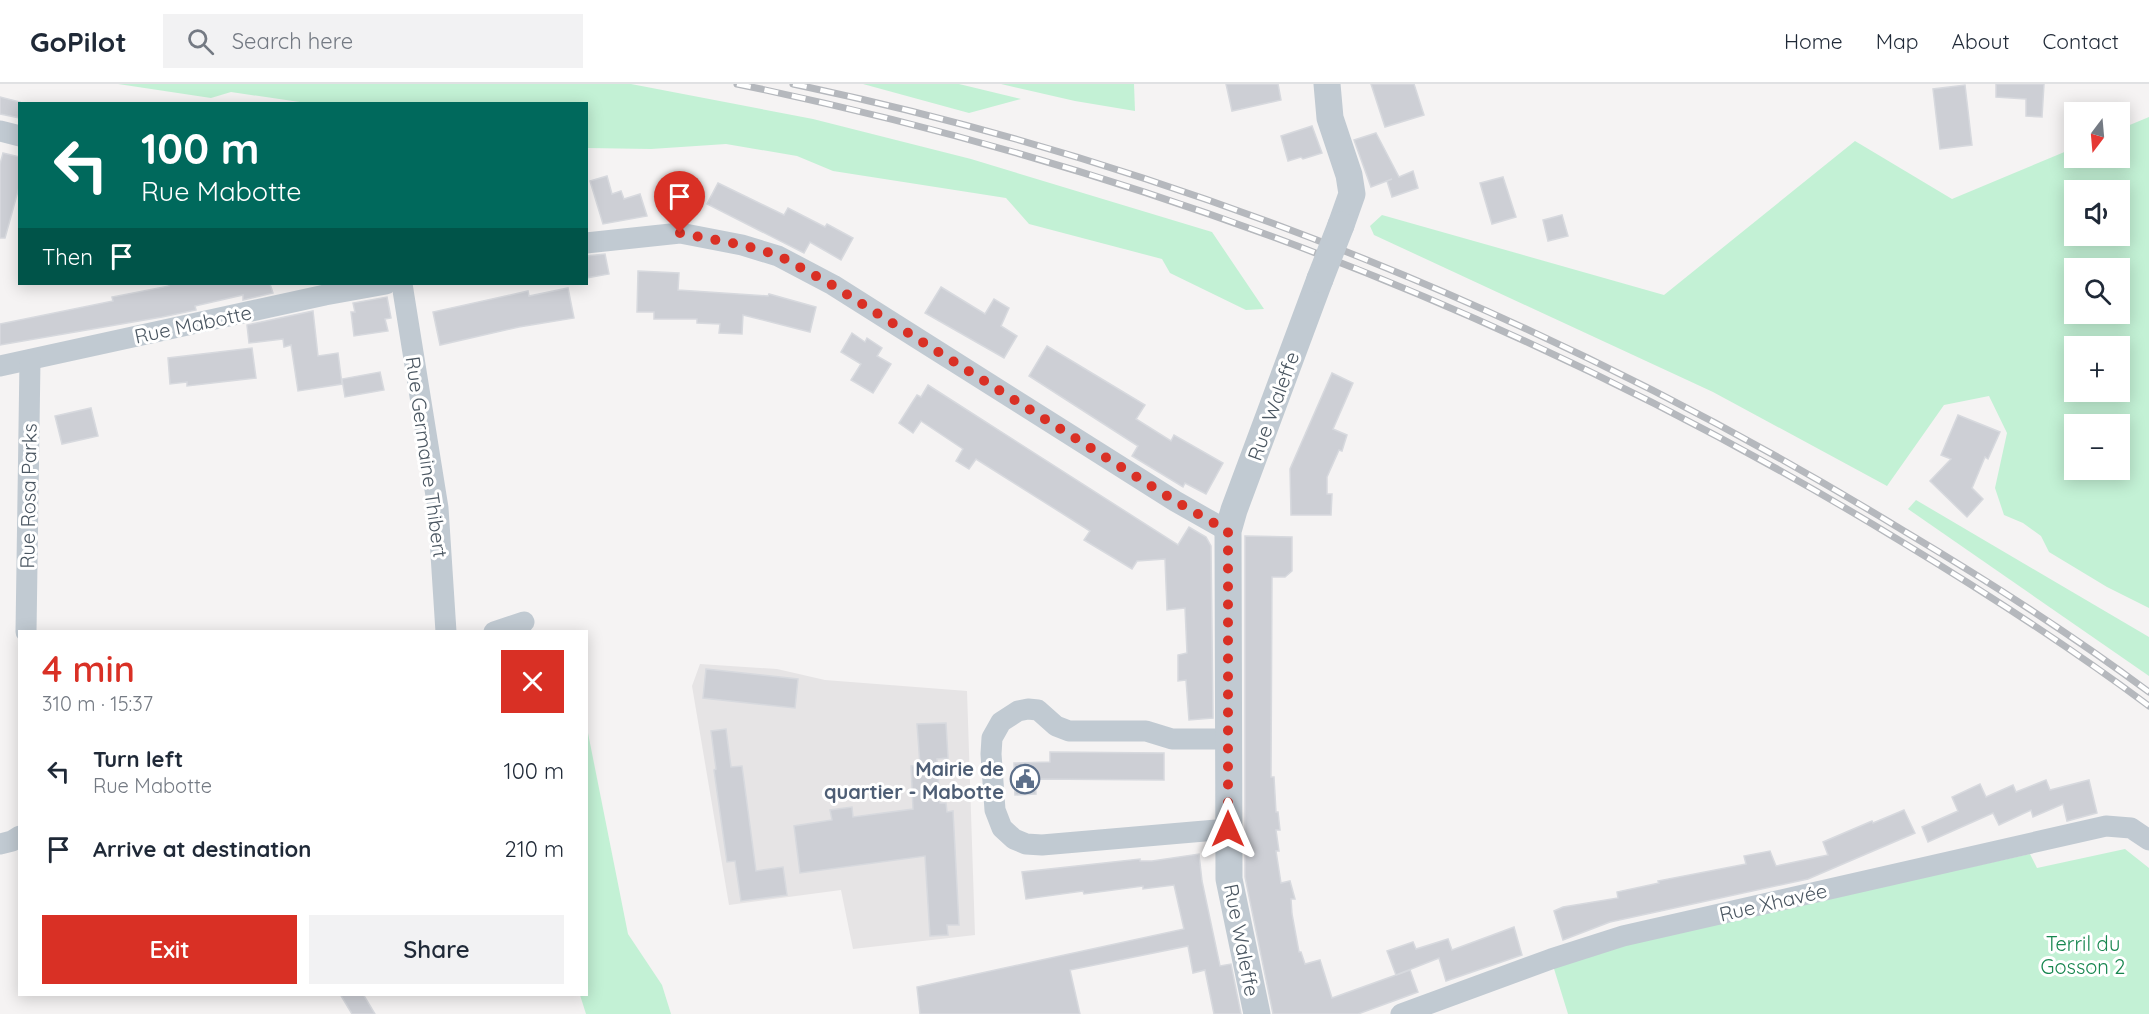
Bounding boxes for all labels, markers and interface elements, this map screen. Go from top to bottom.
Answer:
search box [163,14,583,68]
text: GoPilot [30,24,127,59]
icon: search [184,25,217,58]
text: Search here [232,27,353,55]
text: Home [1784,28,1843,54]
text: Map [1876,28,1919,54]
text: About [1952,28,2010,54]
text: Contact [2043,28,2119,54]
north arrow [2064,102,2130,168]
map controls [2064,102,2130,480]
text: 100 m [141,122,259,175]
icon: left [42,126,120,204]
pin [654,171,705,233]
text: Rue Mabotte [141,174,302,208]
icon: arrive [663,180,696,213]
button: sound [2064,180,2130,246]
icon: arrive [105,240,138,273]
text: Then [42,243,93,271]
button: search [2064,258,2130,324]
street label: Rue Mabotte [132,299,254,349]
button: + [2064,336,2130,402]
street label: Rue Waleffe [1242,348,1304,464]
street label: Rue Germaine Thibert [401,355,454,559]
button: − [2064,414,2130,480]
street label: Rue Rosa Parks [14,423,42,569]
text: 4 min [42,646,135,691]
button: close [501,650,564,713]
text: 310 m · 15:37 [42,691,153,716]
text: Turn left [93,745,183,773]
icon: left [42,755,75,788]
place label: Mairie de quartier - Mabotte [824,756,1004,804]
text: 100 m [504,757,564,785]
public building icon: Mairie de quartier - Mabotte [1009,763,1041,795]
text: Rue Mabotte [93,773,212,798]
position arrow [1196,797,1260,861]
icon: arrive [42,833,75,866]
text: Arrive at destination [93,835,311,863]
text: 210 m [505,835,564,863]
street label: Rue Xhavée [1717,877,1829,927]
street label: Rue Waleffe [1219,882,1265,998]
button: Exit [42,915,297,984]
button: Share [309,915,564,984]
park label: Terril du Gosson 2 [2041,931,2125,979]

